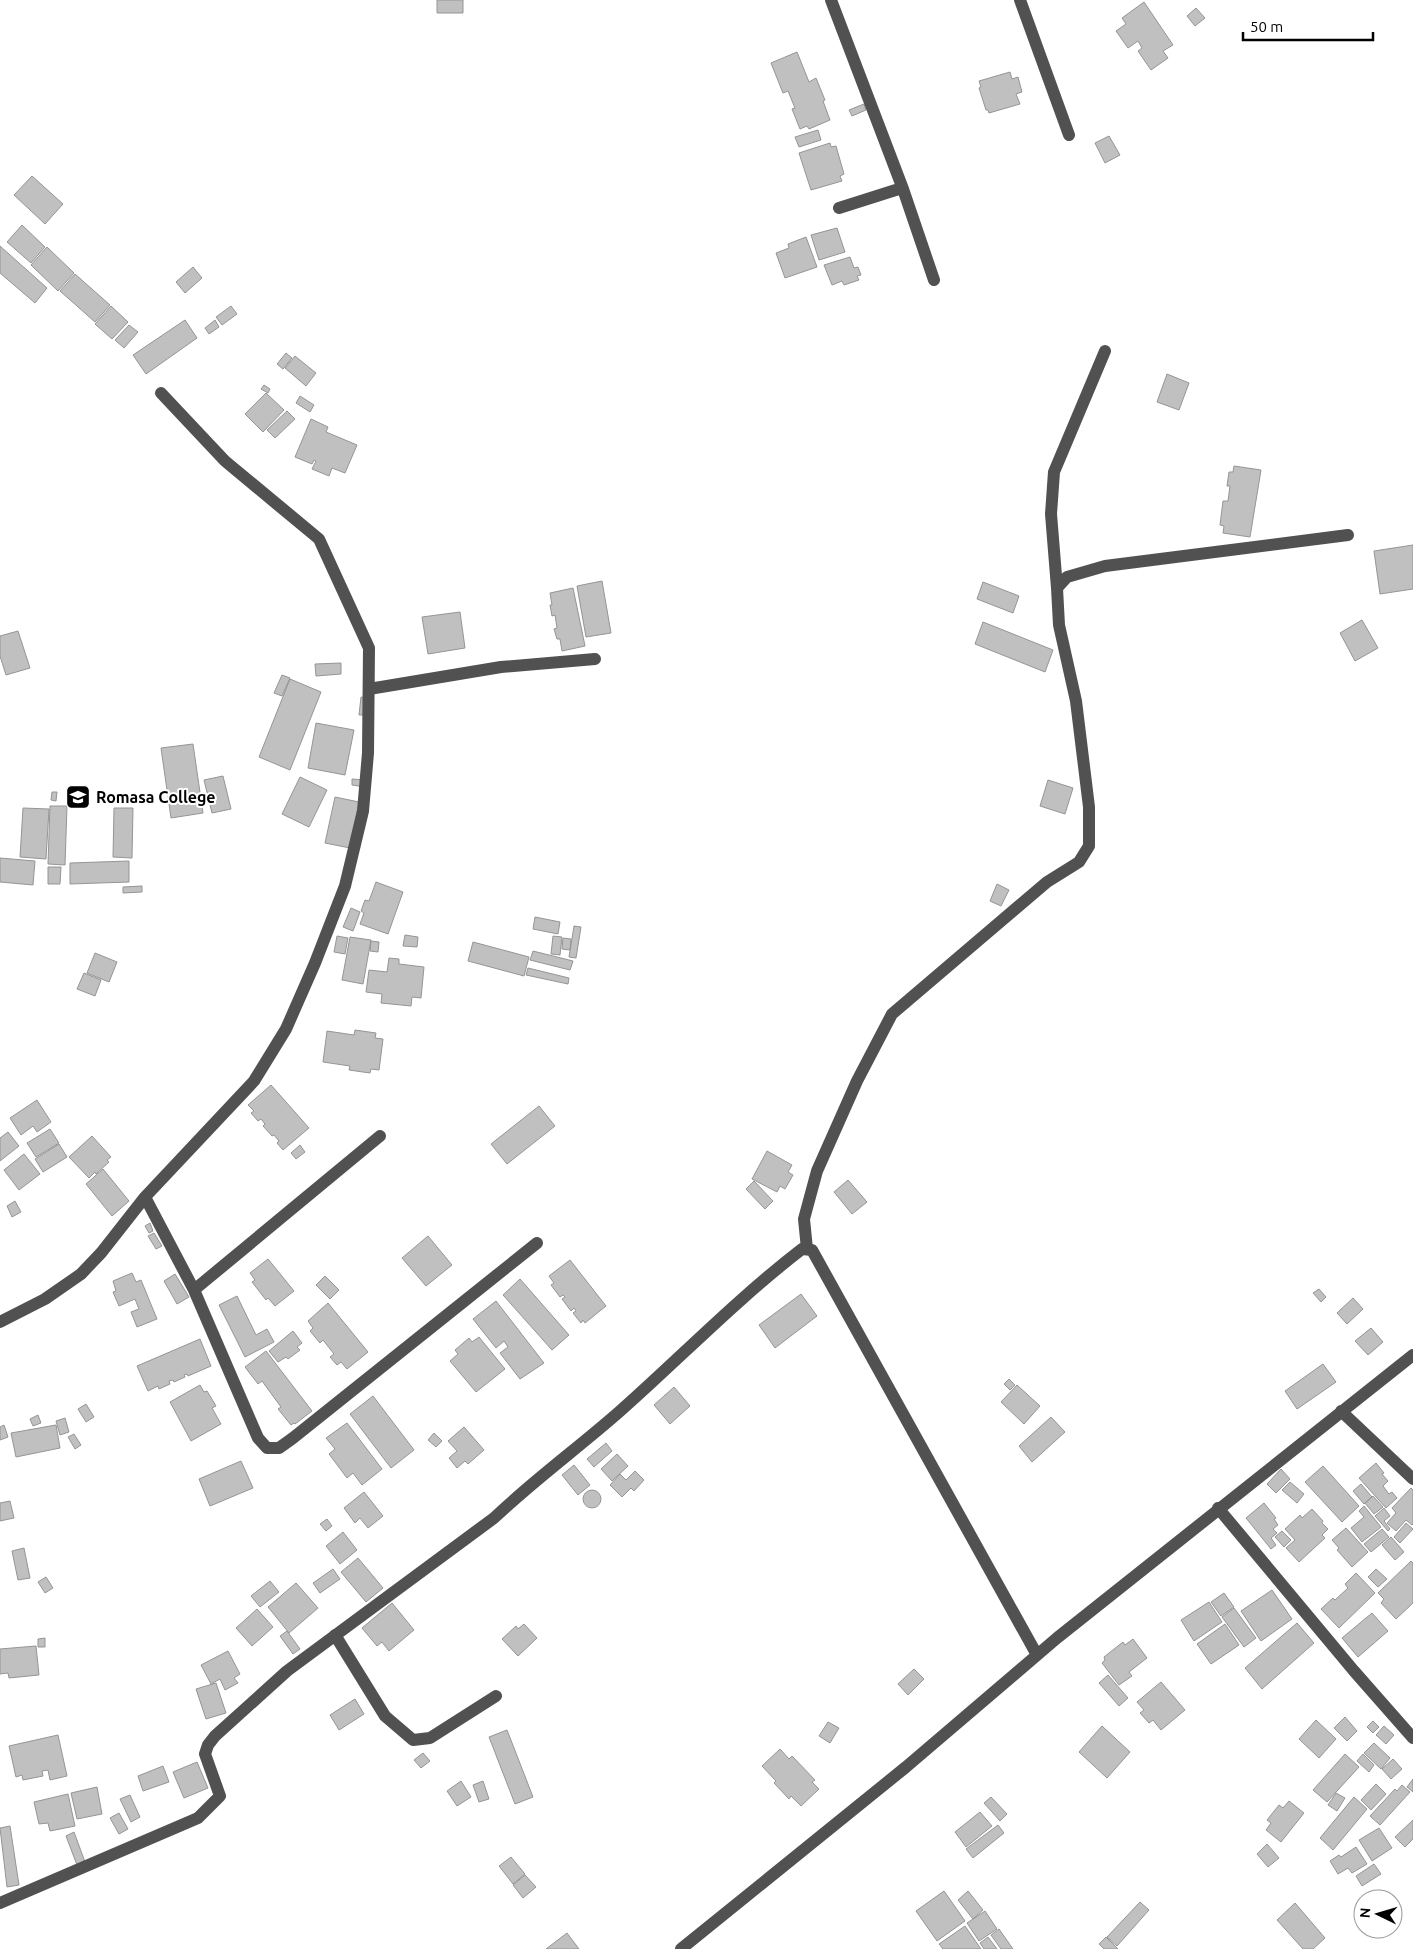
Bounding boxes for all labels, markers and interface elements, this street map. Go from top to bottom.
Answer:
scale bar [1243,10,1373,42]
text: 50 m [1250,18,1283,35]
school or university icon: Romasa College [65,784,91,810]
place label: Romasa College [96,788,216,806]
north arrow [1353,1889,1403,1939]
text: N [1357,1907,1373,1919]

